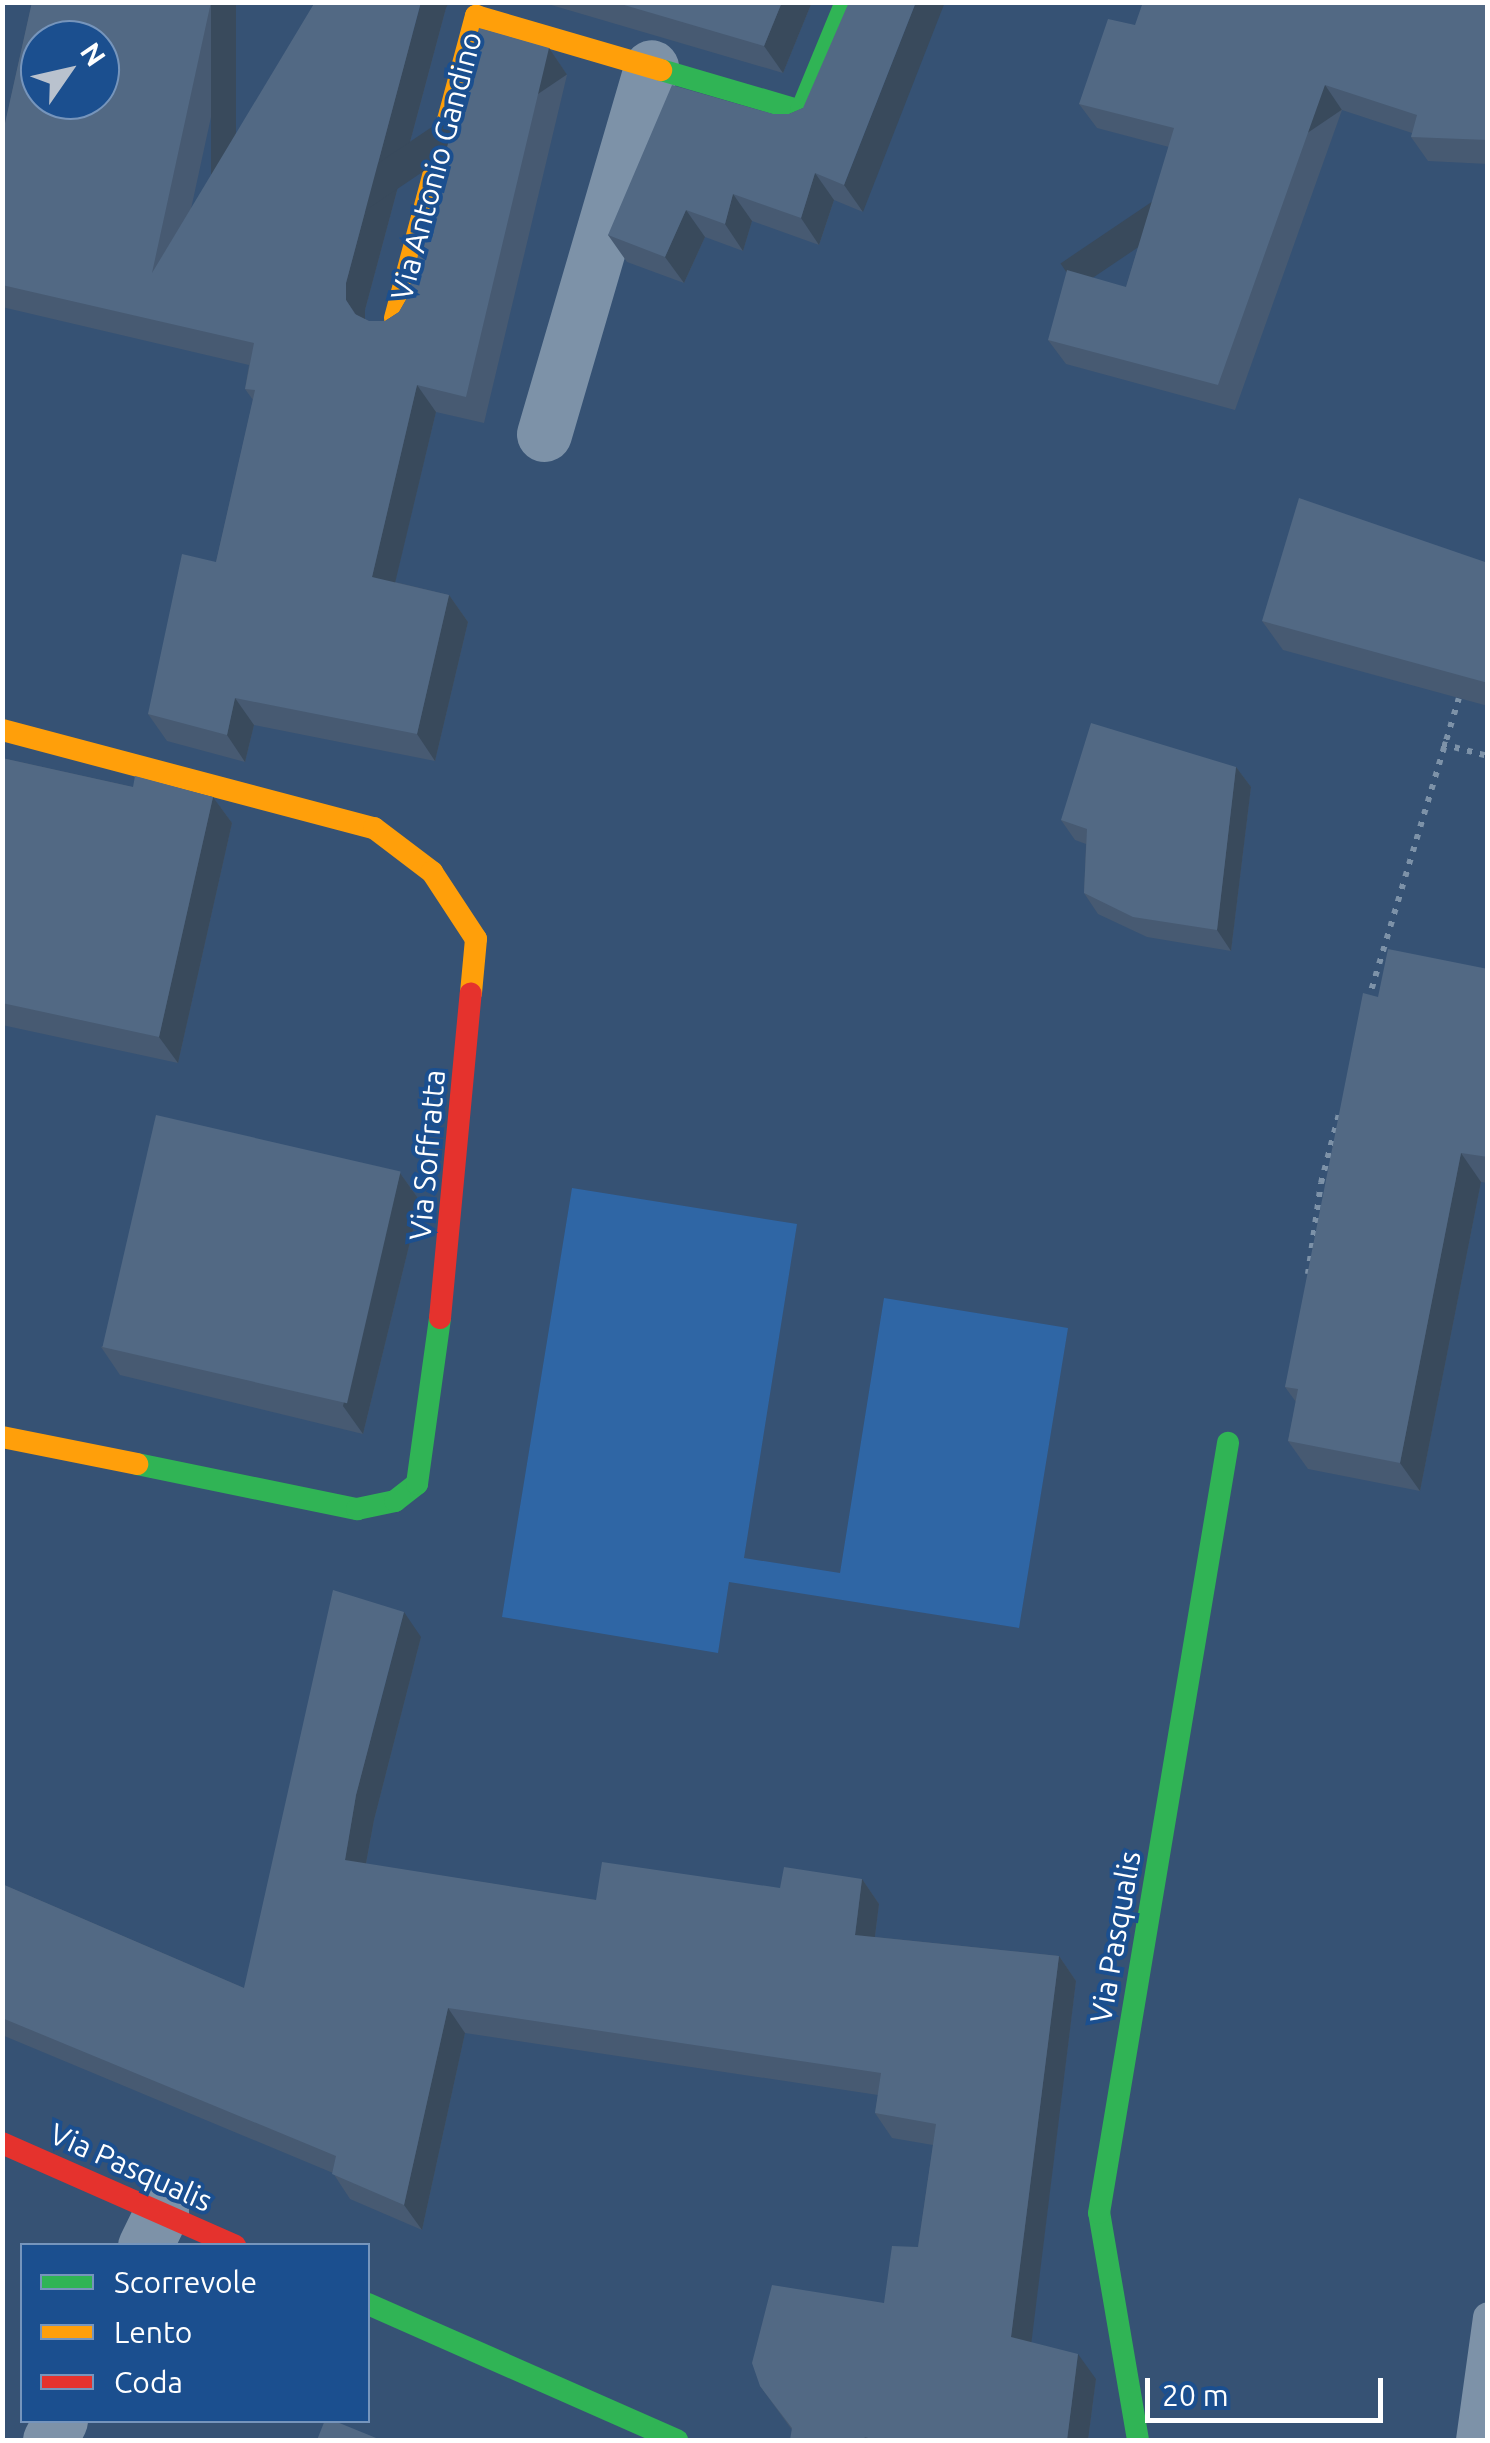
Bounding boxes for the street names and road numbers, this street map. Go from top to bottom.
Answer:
street label: Via Antonio Gandino [383,28,489,304]
street label: Via Soffratta [402,1068,452,1242]
street label: Via Pasqualis [1082,1848,1148,2026]
street label: Via Pasqualis [44,2115,218,2219]

